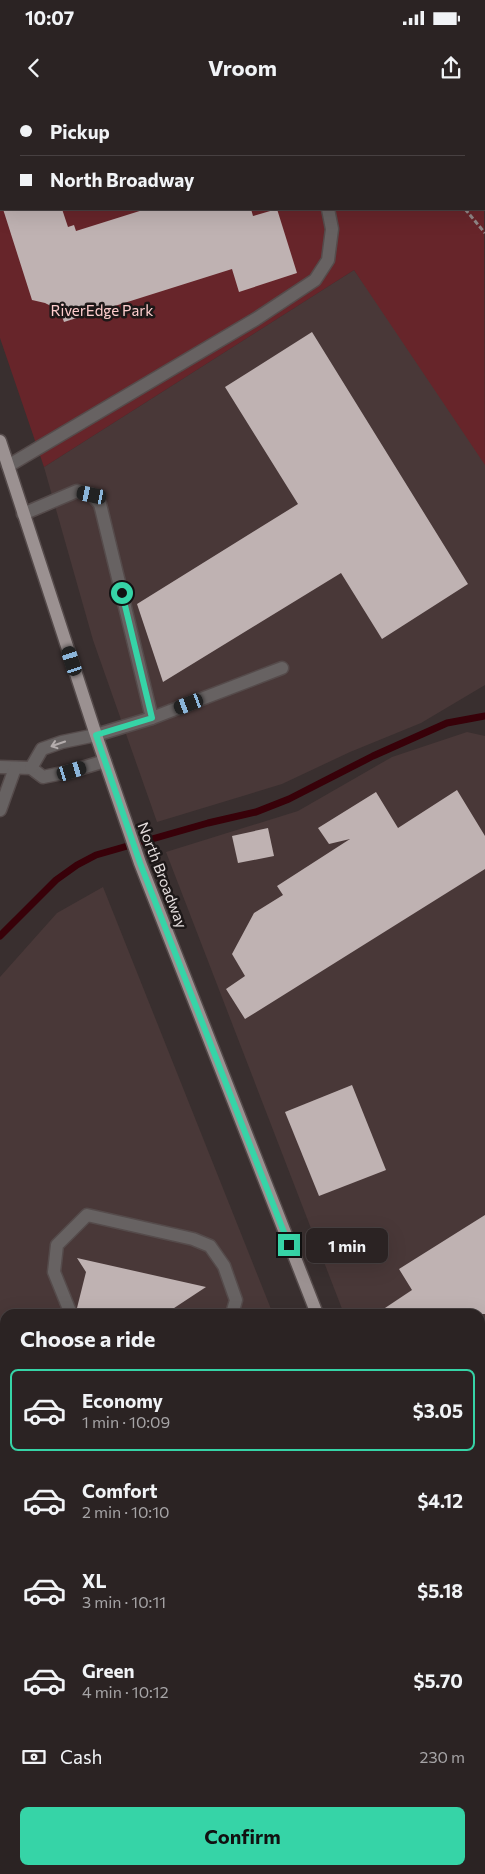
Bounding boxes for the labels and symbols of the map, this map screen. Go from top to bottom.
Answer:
park label: RiverEdge Park [51,301,153,319]
car [75,485,108,505]
route start [111,582,133,604]
car [60,644,83,678]
car [172,692,205,716]
one-way arrow [50,739,66,749]
car [55,759,88,783]
street label: North Broadway [135,819,192,931]
callout: 1 min [306,1228,389,1262]
route end [278,1234,300,1256]

